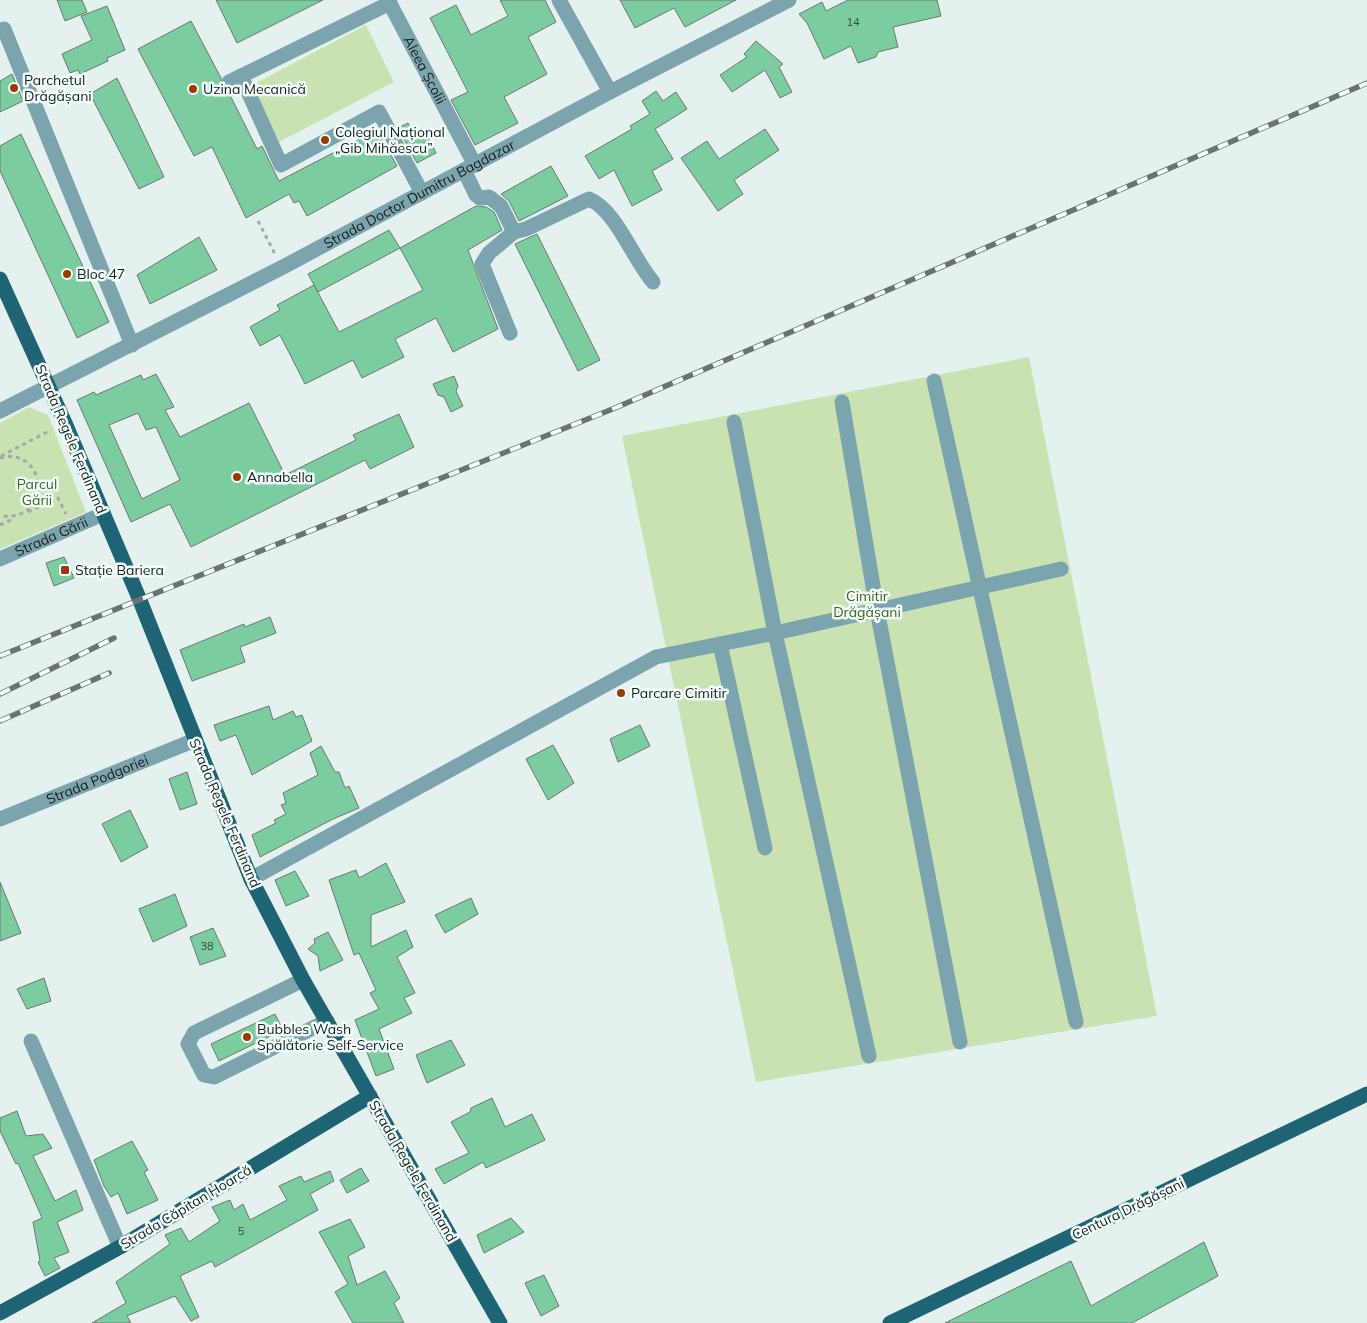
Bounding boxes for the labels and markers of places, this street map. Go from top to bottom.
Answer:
place label: Parchetul Drăgășani [24,71,92,105]
place label: Uzina Mecanică [203,80,306,98]
marker: Parchetul Drăgășani [8,82,20,94]
marker: Uzina Mecanică [187,83,199,95]
place label: Colegiul Național „Gib Mihăescu” [335,123,445,157]
marker: Colegiul Național „Gib Mihăescu” [319,134,331,146]
place label: Bloc 47 [77,265,125,283]
marker: Bloc 47 [61,268,73,280]
place label: Annabella [247,468,313,486]
marker: Annabella [231,471,243,483]
place label: Stație Bariera [75,561,164,579]
marker: Stație Bariera [59,564,71,576]
place label: Parcare Cimitir [631,684,727,702]
marker: Parcare Cimitir [615,687,627,699]
place label: Bubbles Wash Spălătorie Self-Service [257,1020,404,1054]
marker: Bubbles Wash Spălătorie Self-Service [241,1031,253,1043]

